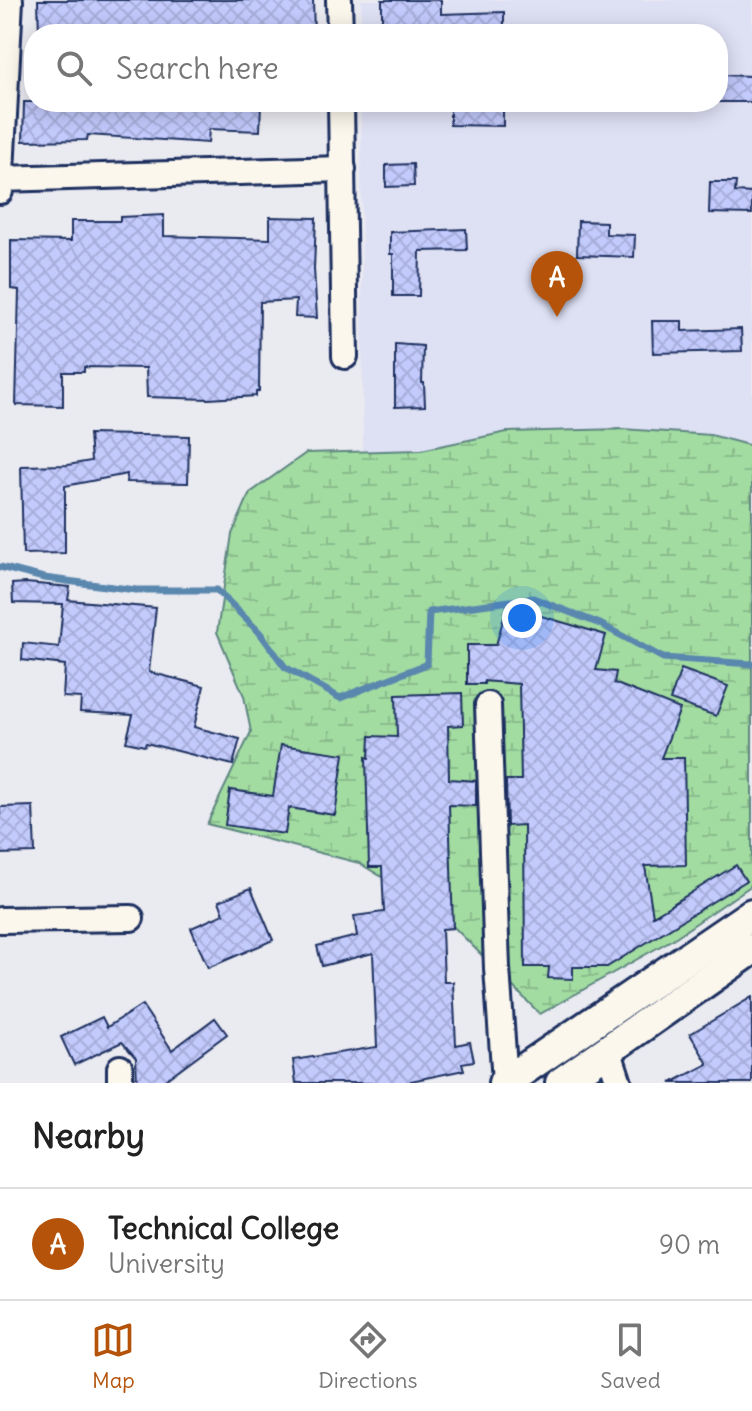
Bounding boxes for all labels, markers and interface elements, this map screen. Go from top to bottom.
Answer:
search box [24,24,728,112]
icon: search [52,46,96,90]
text: Search here [116,49,279,87]
pin: A [531,251,583,317]
your location [502,598,542,638]
text: Nearby [32,1114,145,1157]
text: Technical College [108,1209,339,1247]
text: A [50,1228,66,1261]
text: 90 m [659,1228,720,1261]
text: University [108,1247,225,1280]
tab: Map [91,1318,135,1394]
tab: Directions [318,1318,418,1394]
tab: Saved [600,1318,661,1394]

